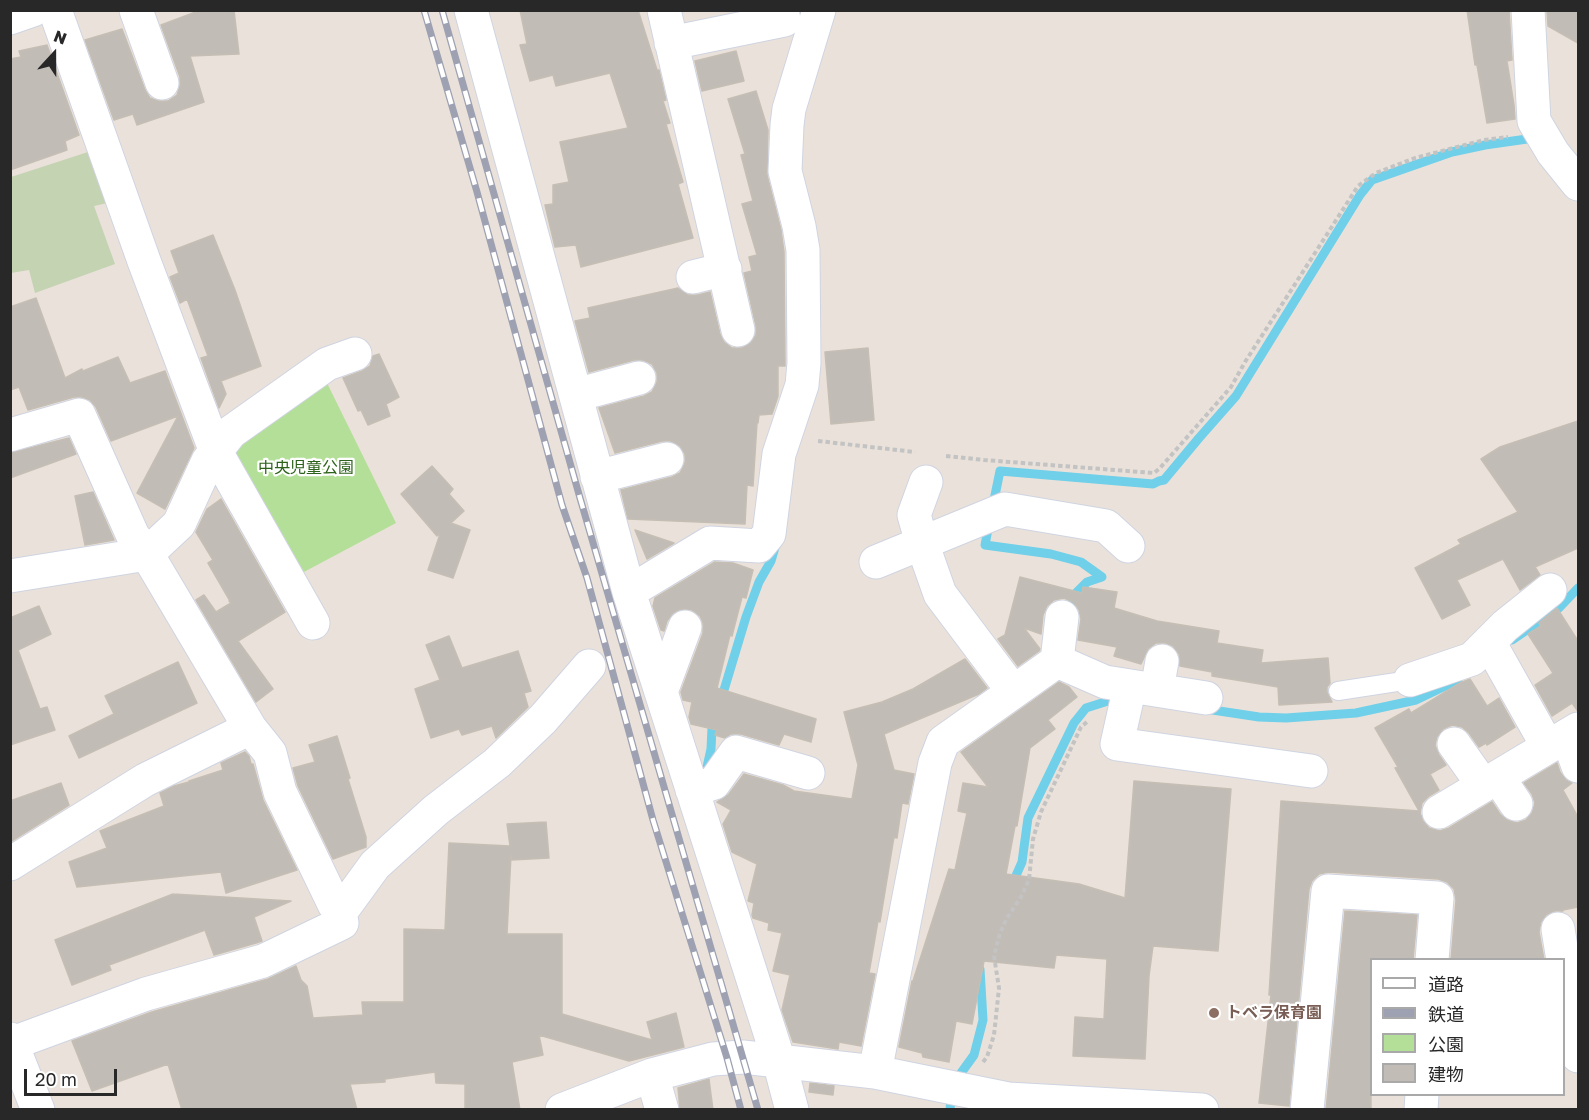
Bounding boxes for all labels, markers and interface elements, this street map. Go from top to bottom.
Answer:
north arrow [24,24,84,84]
text: N [51,26,70,49]
park label: 中央児童公園 [258,458,354,478]
legend [1370,958,1565,1096]
text: 道路 [1428,973,1464,995]
place label: トベラ保育園 [1226,1003,1322,1023]
text: 鉄道 [1428,1003,1464,1025]
marker: トベラ保育園 [1207,1006,1221,1020]
text: 公園 [1428,1033,1464,1055]
scale bar [27,1057,120,1095]
text: 建物 [1428,1063,1464,1085]
text: 20 m [35,1068,77,1090]

